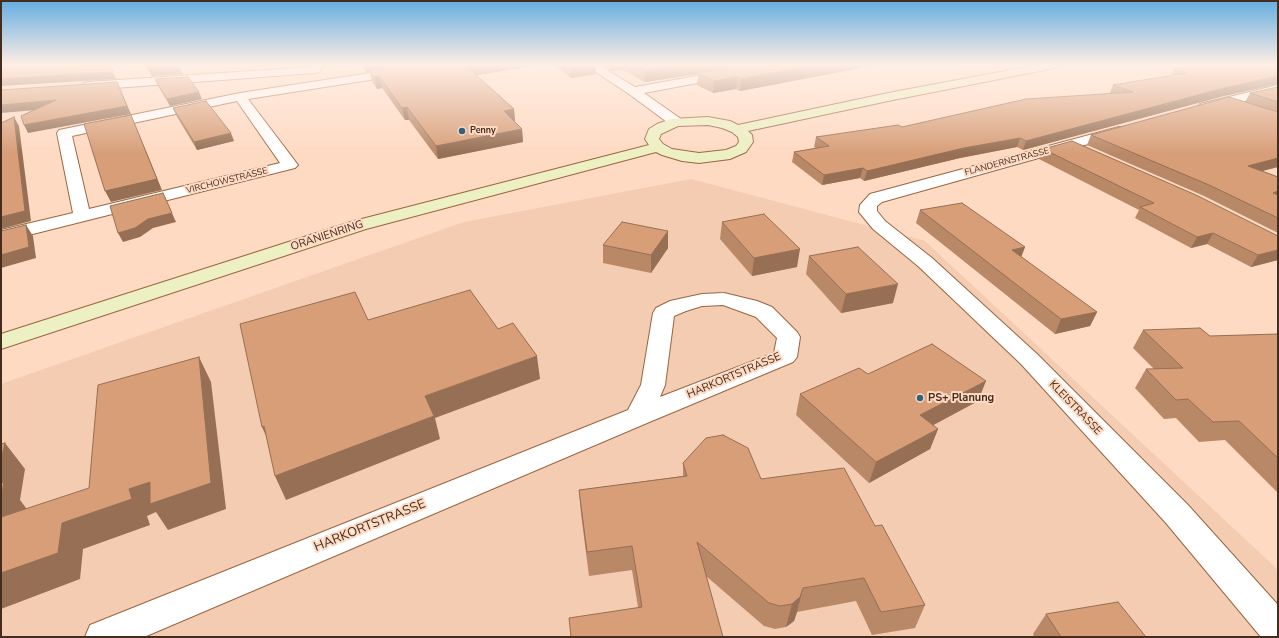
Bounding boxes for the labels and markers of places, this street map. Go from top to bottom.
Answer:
marker: Penny [457,126,467,136]
place label: Penny [470,126,496,136]
place label: PS+ Planung [928,391,994,405]
marker: PS+ Planung [915,393,925,403]

